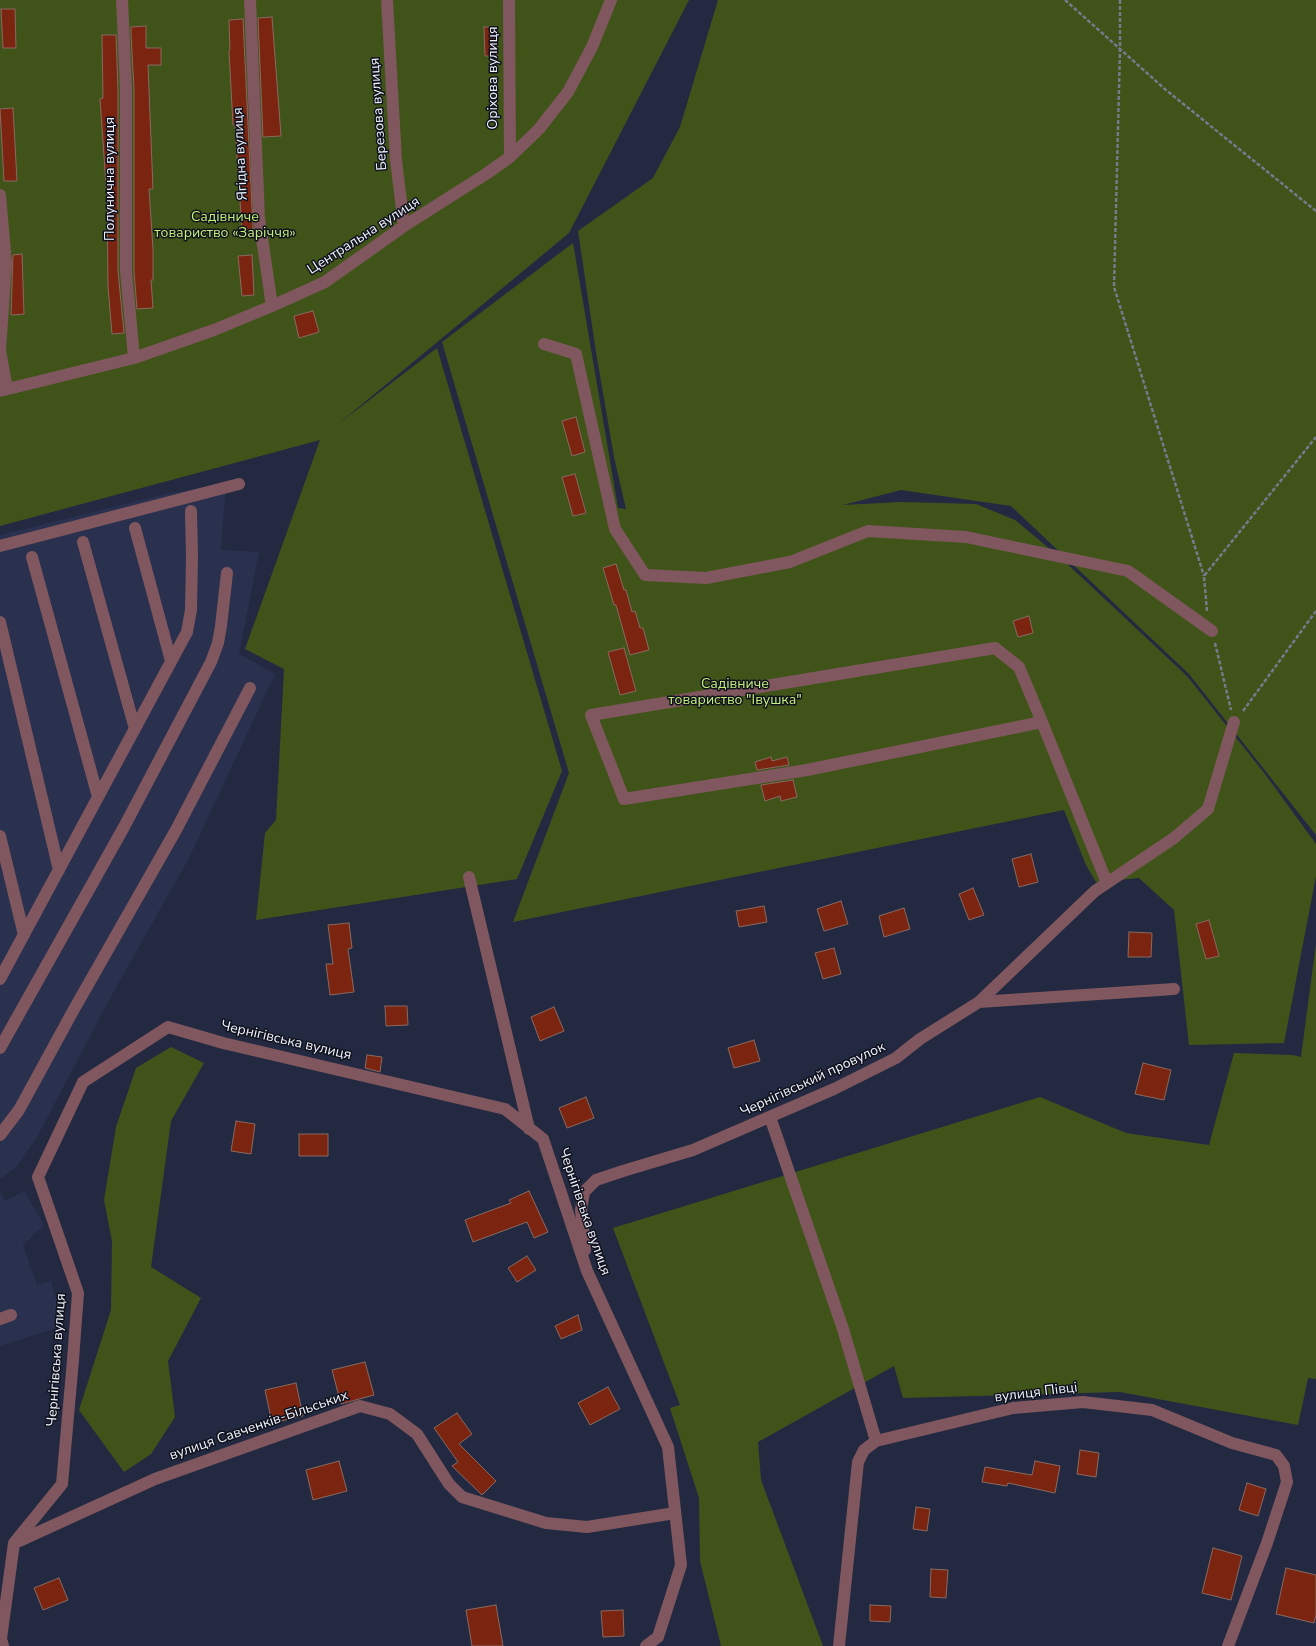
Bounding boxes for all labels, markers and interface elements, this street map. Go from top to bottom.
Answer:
street label: Оріхова вулиця [486,26,502,130]
street label: Березова вулиця [367,57,391,171]
street label: Ягідна вулиця [230,107,252,201]
street label: Полунична вулиця [103,117,119,241]
street label: Центральна вулиця [305,193,423,279]
park label: Садівниче товариство «Заріччя» [154,210,296,242]
park label: Садівниче товариство "Івушка" [668,677,802,710]
street label: Чернігівська вулиця [219,1018,353,1064]
street label: Чернігівський провулок [738,1039,888,1121]
street label: Чернігівська вулиця [554,1146,614,1278]
street label: Чернігівська вулиця [44,1293,70,1427]
street label: вулиця Півці [993,1380,1079,1406]
street label: вулиця Савченків-Більських [167,1387,351,1465]

